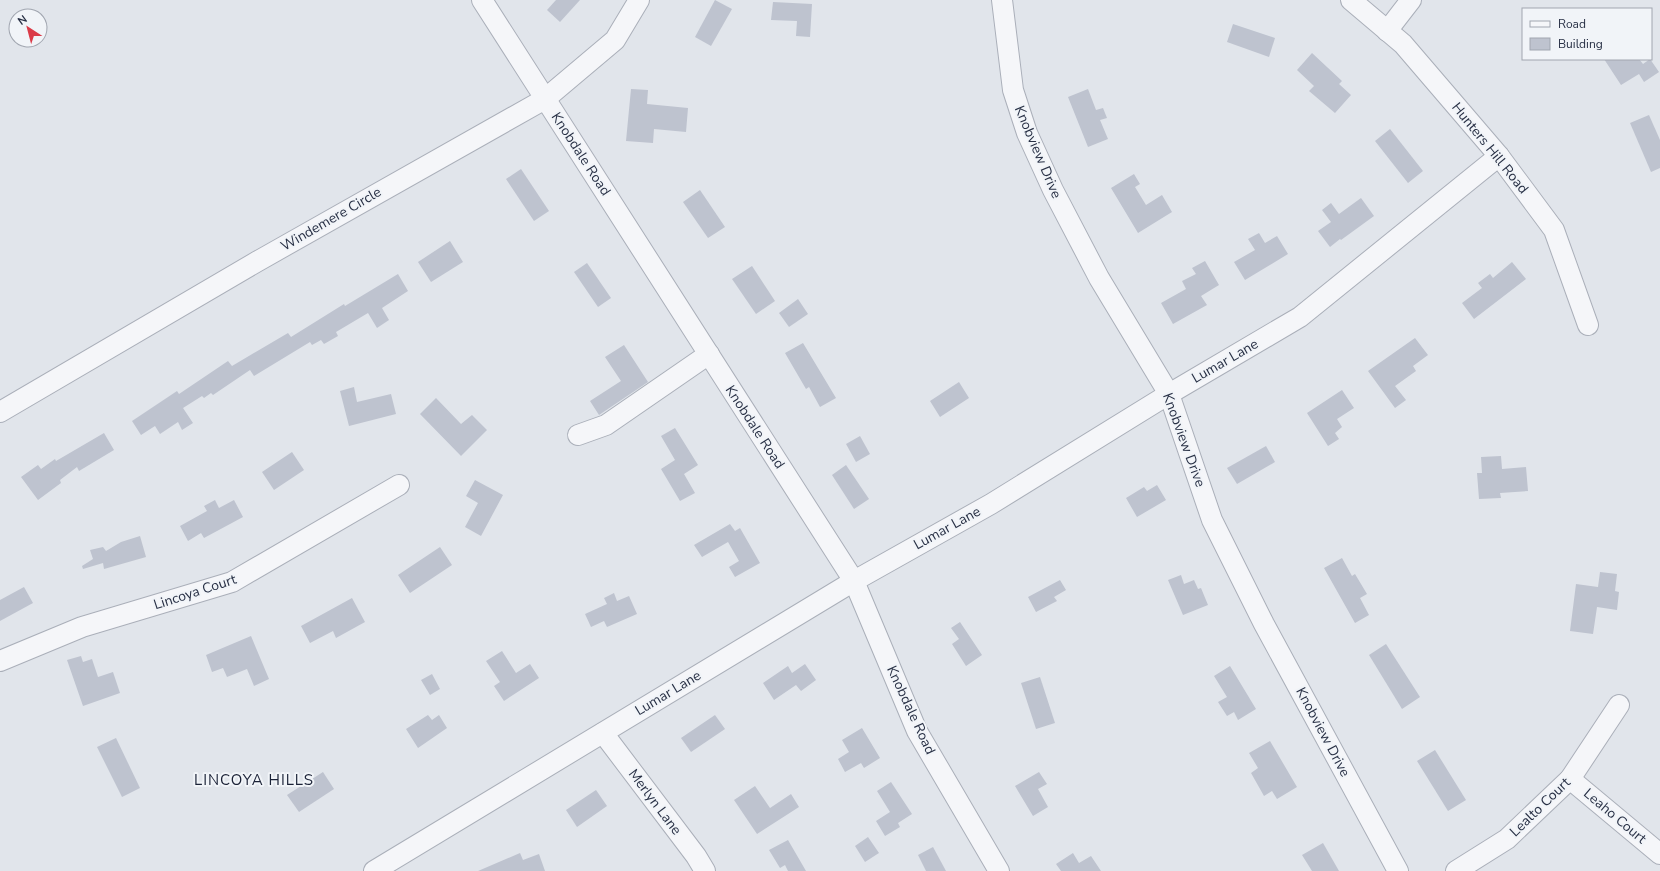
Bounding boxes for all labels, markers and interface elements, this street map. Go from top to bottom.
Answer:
north arrow [8,8,48,48]
legend [1522,8,1652,60]
text: N [15,12,30,29]
text: Road [1558,16,1586,32]
text: Building [1558,36,1603,52]
street label: Hunters Hill Road [1447,98,1533,198]
street label: Knobview Drive [1010,103,1066,201]
street label: Knobdale Road [547,109,615,199]
street label: Windemere Circle [277,182,385,256]
street label: Lumar Lane [1188,334,1262,388]
street label: Knobdale Road [721,382,789,472]
street label: Knobview Drive [1158,390,1210,490]
street label: Lumar Lane [910,502,984,554]
street label: Lincoya Court [151,570,239,614]
street label: Knobdale Road [882,663,940,757]
street label: Lumar Lane [631,666,705,720]
street label: Knobview Drive [1291,684,1355,780]
street label: Merlyn Lane [624,765,686,839]
district label: LINCOYA HILLS [194,770,314,790]
street label: Lealto Court [1506,773,1575,841]
street label: Leaho Court [1580,784,1651,848]

